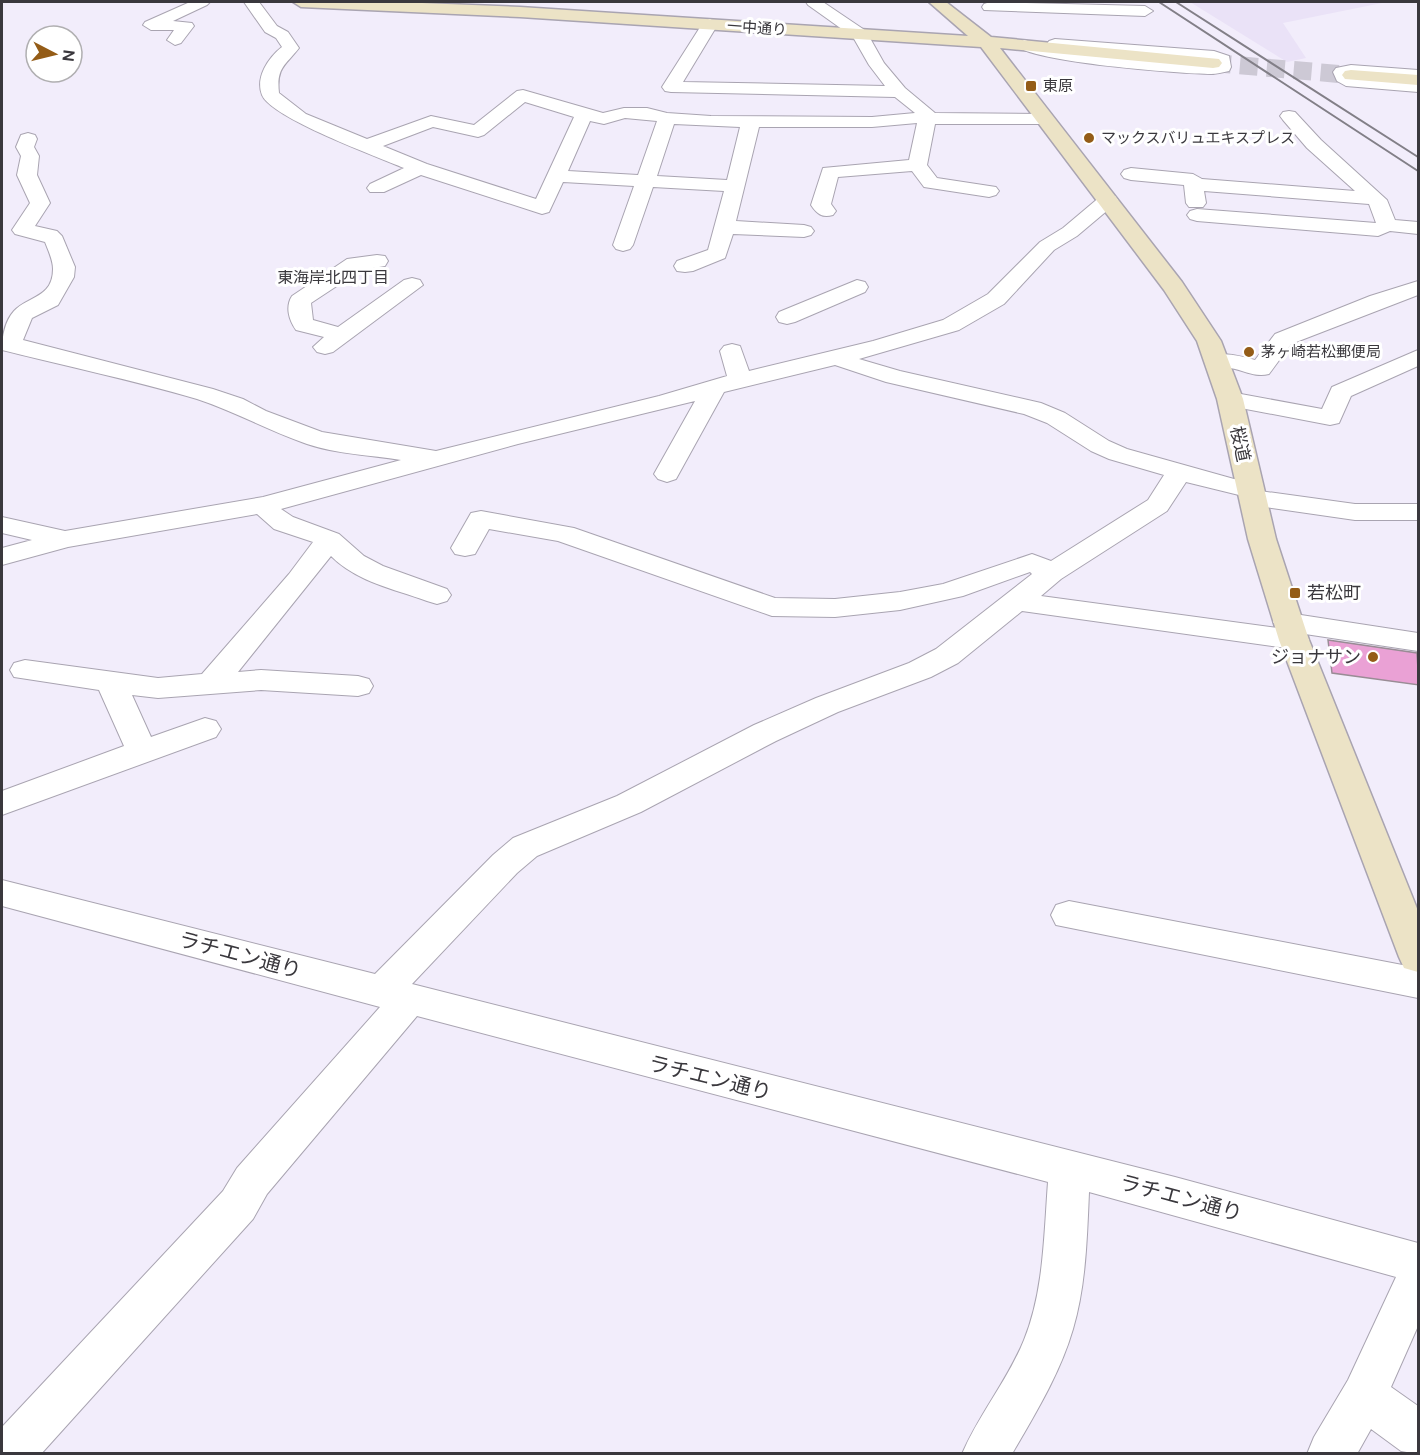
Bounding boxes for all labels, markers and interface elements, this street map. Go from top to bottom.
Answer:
street label: 一中通り [726,16,788,40]
north arrow [24,24,84,84]
text: N [57,49,80,63]
place label: 東原 [1043,76,1073,96]
marker: 東原 [1024,79,1038,93]
place label: マックスバリュエキスプレス [1101,128,1295,148]
marker: マックスバリュエキスプレス [1082,131,1096,145]
district label: 東海岸北四丁目 [277,267,389,288]
place label: 茅ヶ崎若松郵便局 [1261,342,1381,362]
marker: 茅ヶ崎若松郵便局 [1242,345,1256,359]
street label: 桜道 [1225,424,1255,464]
place label: 若松町 [1307,581,1361,605]
marker: 若松町 [1288,586,1302,600]
place label: ジョナサン [1271,645,1361,669]
marker: ジョナサン [1366,650,1380,664]
street label: ラチエン通り [176,925,304,985]
street label: ラチエン通り [645,1049,775,1107]
street label: ラチエン通り [1117,1168,1245,1228]

